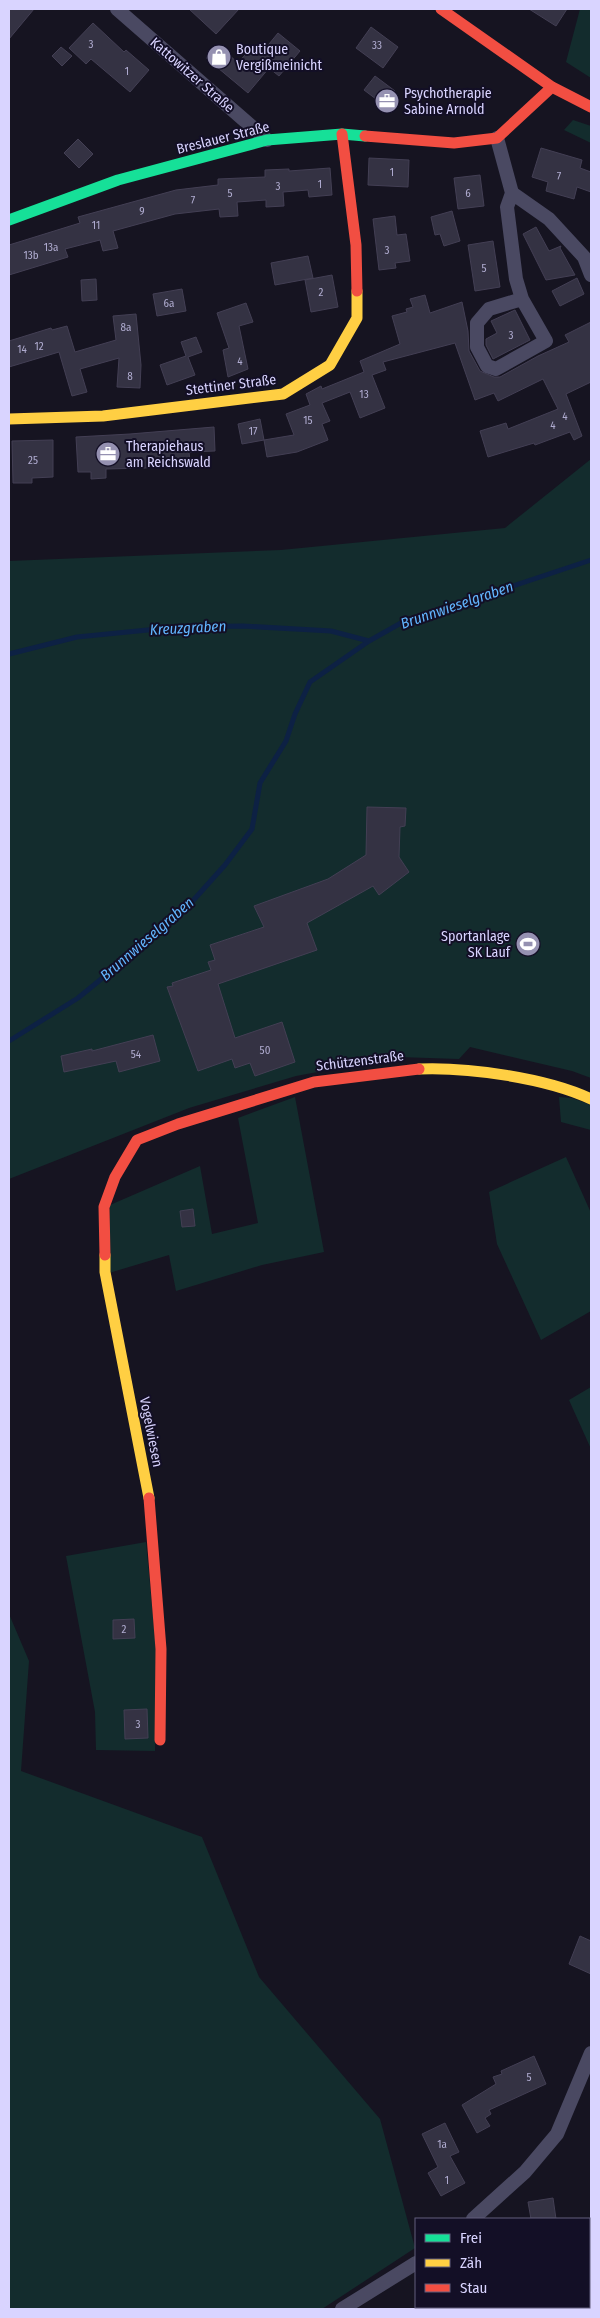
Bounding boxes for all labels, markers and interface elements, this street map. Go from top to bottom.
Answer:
street label: Kattowitzer Straße [147,34,237,116]
house number: 3 [89,38,94,51]
house number: 33 [372,39,382,52]
place label: Boutique Vergißmeinicht [236,41,322,74]
shop icon: Boutique Vergißmeinicht [206,44,232,70]
house number: 1 [125,65,129,78]
place label: Psychotherapie Sabine Arnold [404,85,492,118]
office icon: Psychotherapie Sabine Arnold [374,88,400,114]
street label: Breslauer Straße [175,118,271,158]
house number: 1 [390,166,394,179]
house number: 7 [557,170,562,183]
house number: 1 [318,178,322,191]
house number: 3 [276,180,281,193]
house number: 5 [227,187,233,200]
house number: 6 [465,187,471,200]
house number: 7 [191,194,196,207]
house number: 9 [139,205,145,218]
house number: 11 [92,219,100,232]
house number: 13a [44,241,58,254]
house number: 3 [385,244,390,257]
house number: 13b [23,249,39,262]
house number: 5 [481,262,487,275]
house number: 2 [319,286,324,299]
house number: 6a [164,297,174,310]
house number: 8a [121,321,131,334]
house number: 3 [509,329,514,342]
house number: 12 [34,340,44,353]
house number: 14 [17,343,27,356]
house number: 4 [237,355,243,368]
house number: 8 [127,370,133,383]
street label: Stettiner Straße [185,371,277,399]
house number: 13 [359,388,369,401]
house number: 4 [562,410,568,423]
house number: 15 [303,414,313,427]
house number: 4 [550,419,556,432]
house number: 17 [249,425,258,438]
place label: Therapiehaus am Reichswald [126,438,211,471]
office icon: Therapiehaus am Reichswald [95,441,121,467]
house number: 25 [28,454,38,467]
water label: Brunnwieselgraben [398,577,516,633]
water label: Kreuzgraben [149,617,227,639]
water label: Brunnwieselgraben [97,893,197,985]
place label: Sportanlage SK Lauf [441,928,512,961]
sports icon: Sportanlage SK Lauf [515,931,541,957]
house number: 50 [260,1044,271,1057]
street label: Schützenstraße [315,1047,405,1075]
house number: 54 [131,1048,142,1061]
street label: Vogelwiesen [136,1396,166,1468]
house number: 2 [122,1623,127,1636]
house number: 3 [136,1718,141,1731]
house number: 5 [526,2071,532,2084]
house number: 1a [437,2138,447,2151]
house number: 1 [445,2174,449,2187]
legend [415,2218,590,2308]
text: Frei [460,2229,482,2247]
text: Zäh [460,2254,482,2272]
text: Stau [460,2279,487,2297]

